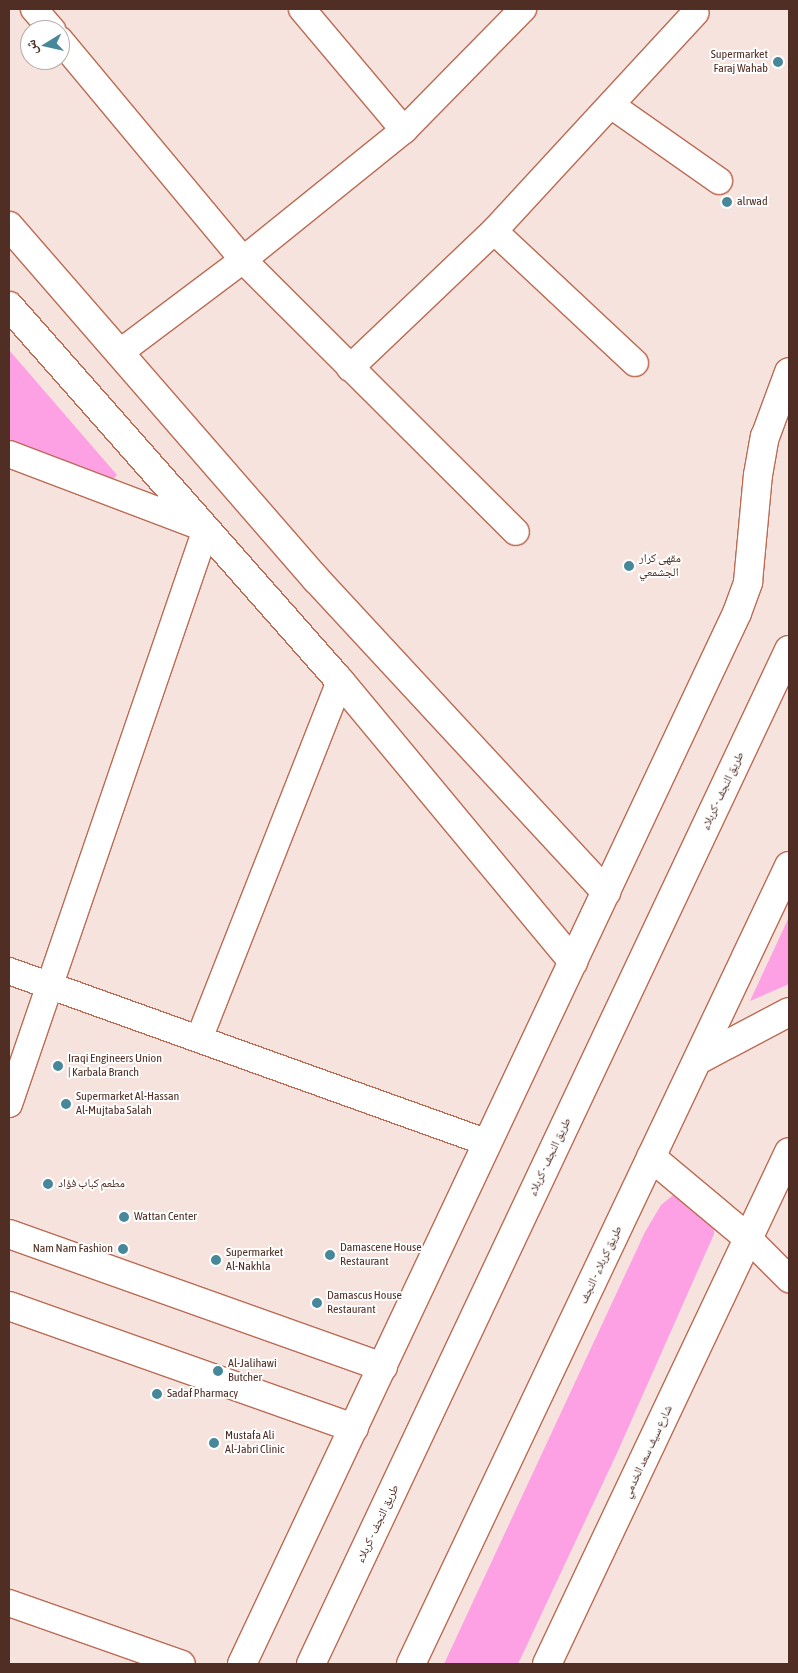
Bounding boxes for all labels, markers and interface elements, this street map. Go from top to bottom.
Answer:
north arrow [20,20,70,70]
text: ش [22,39,40,56]
place label: Supermarket Faraj Wahab [711,48,768,76]
marker: Supermarket Faraj Wahab [772,56,784,68]
place label: alrwad [737,195,768,209]
marker: alrwad [721,196,733,208]
place label: مقهى كرار الجشمعي [639,552,681,580]
marker: مقهى كرار الجشمعي [623,560,635,572]
street label: طريق النجف - كربلاء [699,749,747,833]
place label: Iraqi Engineers Union | Karbala Branch [68,1052,162,1080]
marker: Iraqi Engineers Union | Karbala Branch [52,1060,64,1072]
place label: Supermarket Al-Hassan Al-Mujtaba Salah [76,1090,179,1118]
marker: Supermarket Al-Hassan Al-Mujtaba Salah [60,1098,72,1110]
street label: طريق النجف - كربلاء [526,1115,574,1199]
place label: مطعم كباب فؤاد [58,1177,125,1191]
marker: مطعم كباب فؤاد [42,1178,54,1190]
place label: Wattan Center [134,1210,197,1224]
marker: Wattan Center [118,1211,130,1223]
street label: طريق كربلاء - النجف [577,1223,625,1307]
place label: Damascene House Restaurant [340,1241,422,1269]
place label: Nam Nam Fashion [33,1242,113,1256]
marker: Nam Nam Fashion [117,1243,129,1255]
place label: Supermarket Al-Nakhla [226,1246,283,1274]
marker: Damascene House Restaurant [324,1249,336,1261]
marker: Supermarket Al-Nakhla [210,1254,222,1266]
place label: Damascus House Restaurant [327,1289,402,1317]
marker: Damascus House Restaurant [311,1297,323,1309]
place label: Al-Jalihawi Butcher [228,1357,277,1385]
marker: Al-Jalihawi Butcher [212,1365,224,1377]
place label: Sadaf Pharmacy [167,1387,238,1401]
marker: Sadaf Pharmacy [151,1388,163,1400]
street label: شارع سيف سعد الخدمي [620,1403,676,1501]
place label: Mustafa Ali Al-Jabri Clinic [225,1429,284,1457]
marker: Mustafa Ali Al-Jabri Clinic [207,1436,221,1450]
street label: طريق النجف - كربلاء [354,1482,402,1566]

